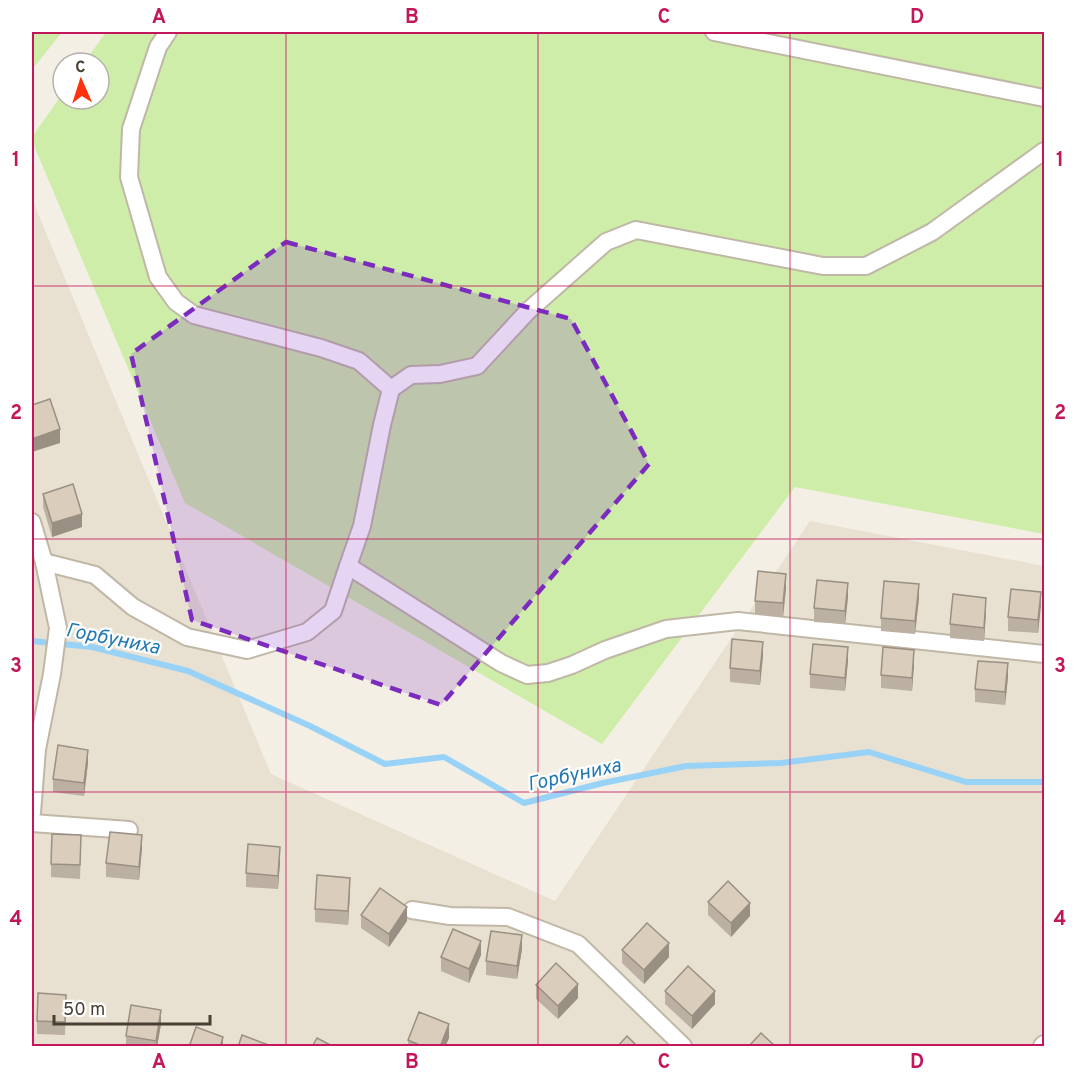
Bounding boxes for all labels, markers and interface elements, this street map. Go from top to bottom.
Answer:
text: A [152,5,166,31]
text: B [405,5,419,31]
text: C [658,5,670,31]
text: D [910,5,924,31]
north arrow [51,51,111,111]
text: С [75,58,86,78]
text: 1 [12,148,20,174]
text: 1 [1056,148,1064,174]
text: 2 [10,401,22,427]
text: 2 [1054,401,1066,427]
water label: Горбуниха [63,618,162,662]
text: 3 [10,654,22,680]
text: 3 [1054,654,1066,680]
water label: Горбуниха [525,753,624,799]
text: 4 [10,907,22,933]
text: 4 [1054,907,1066,933]
scale bar [54,988,210,1026]
text: 50 m [63,999,105,1022]
text: A [152,1050,166,1076]
text: B [405,1050,419,1076]
text: C [658,1050,670,1076]
text: D [910,1050,924,1076]

